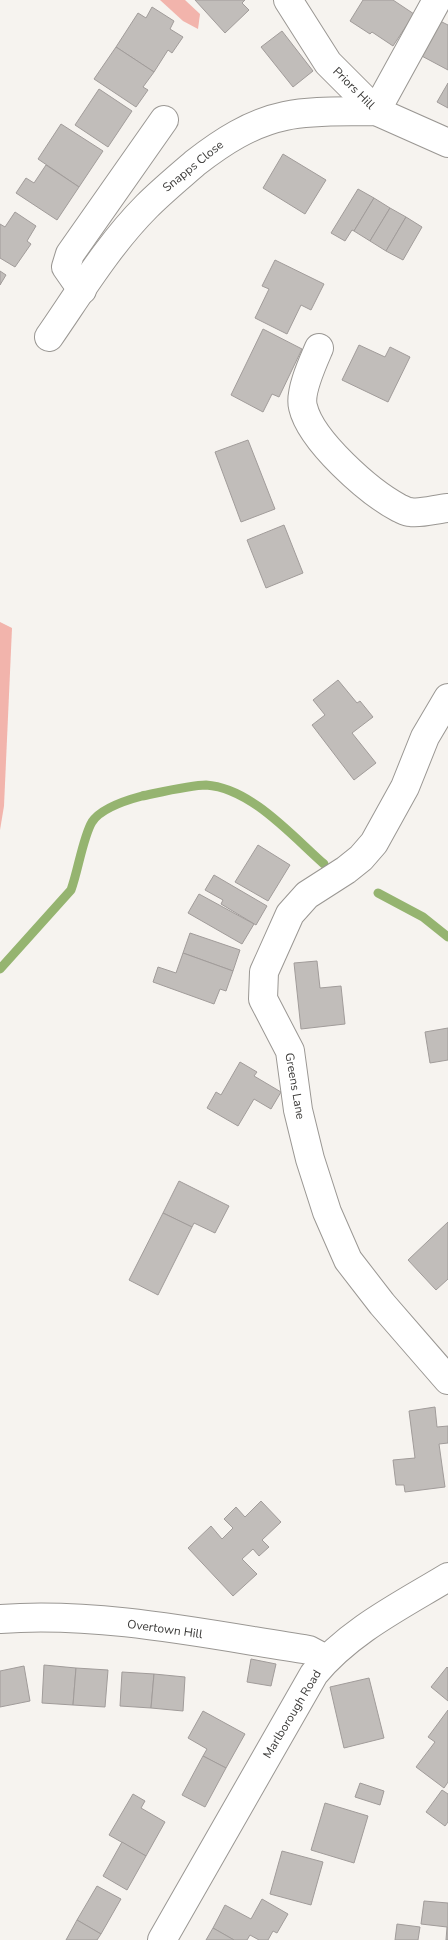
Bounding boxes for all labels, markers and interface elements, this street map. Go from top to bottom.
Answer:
street label: Priors Hill [329,63,379,113]
street label: Snapps Close [159,137,227,195]
street label: Greens Lane [281,1051,309,1121]
street label: Overtown Hill [126,1616,204,1642]
street label: Marlborough Road [259,1667,325,1761]

